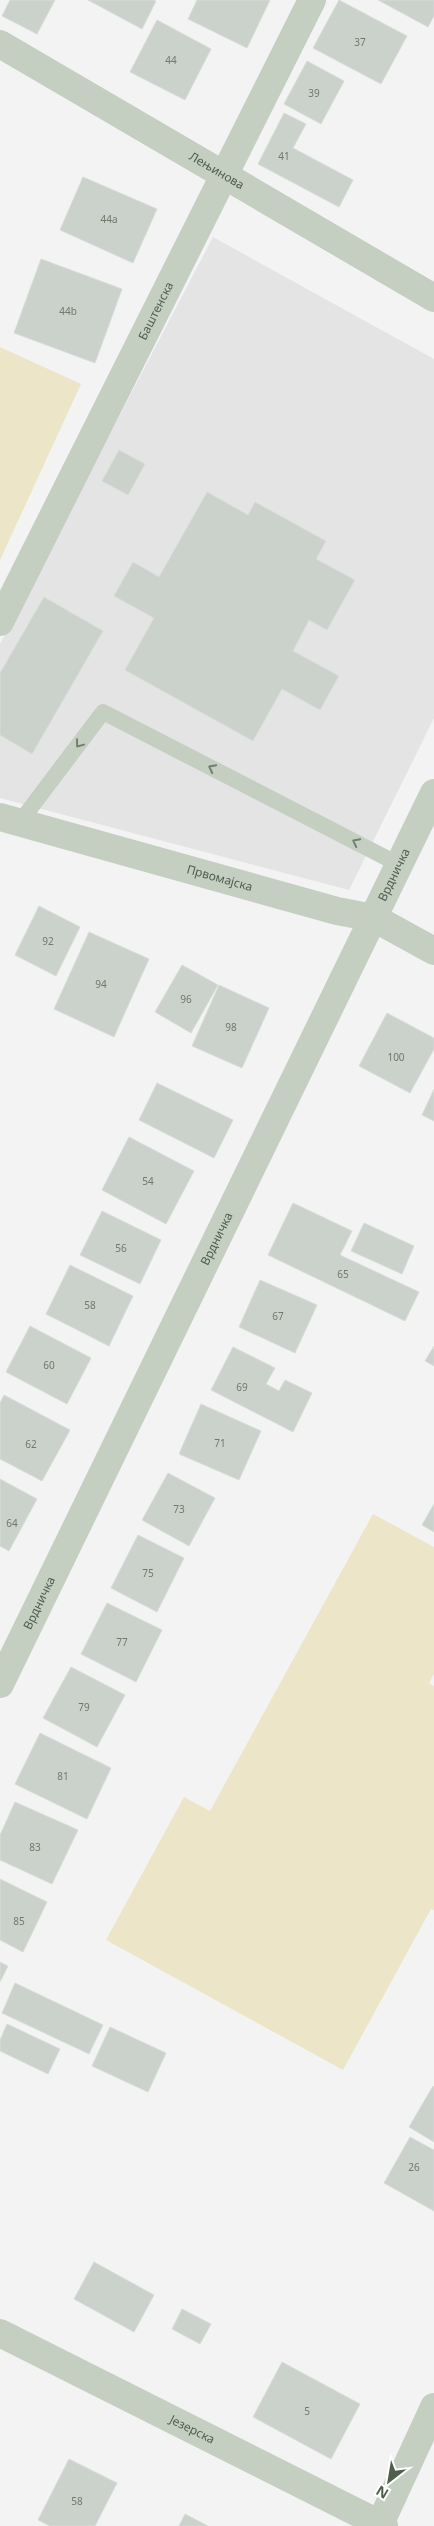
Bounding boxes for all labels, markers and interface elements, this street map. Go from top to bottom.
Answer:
house number: 37 [354,35,366,49]
house number: 44 [165,53,177,67]
house number: 39 [308,86,320,100]
street label: Лењинова [186,148,248,193]
house number: 41 [278,149,290,163]
house number: 44a [100,212,118,226]
street label: Баштенска [134,279,177,343]
house number: 44b [59,304,77,318]
one-way arrow [76,738,85,748]
one-way arrow [208,764,217,774]
one-way arrow [352,838,361,848]
street label: Врдничка [374,845,414,904]
street label: Првомајска [185,860,255,895]
house number: 92 [42,934,54,948]
house number: 94 [95,977,107,991]
house number: 96 [180,992,192,1006]
house number: 98 [225,1020,237,1034]
house number: 100 [387,1050,405,1064]
house number: 54 [142,1174,154,1188]
street label: Врдничка [196,1209,236,1268]
house number: 56 [115,1241,127,1255]
house number: 65 [337,1267,349,1281]
house number: 58 [84,1298,96,1312]
house number: 67 [272,1309,284,1323]
house number: 60 [43,1358,55,1372]
house number: 69 [236,1380,248,1394]
house number: 71 [214,1436,226,1450]
house number: 62 [25,1437,37,1451]
house number: 73 [173,1502,185,1516]
house number: 64 [6,1516,18,1530]
house number: 75 [142,1566,154,1580]
street label: Врдничка [19,1574,59,1632]
house number: 77 [116,1635,128,1649]
house number: 79 [78,1700,90,1714]
house number: 81 [57,1769,69,1783]
house number: 83 [29,1840,41,1854]
house number: 85 [13,1914,25,1928]
house number: 26 [408,2160,420,2174]
house number: 5 [304,2404,310,2418]
street label: Језерска [166,2410,218,2448]
north arrow [364,2456,414,2506]
text: N [372,2481,392,2504]
house number: 58 [71,2494,83,2508]

